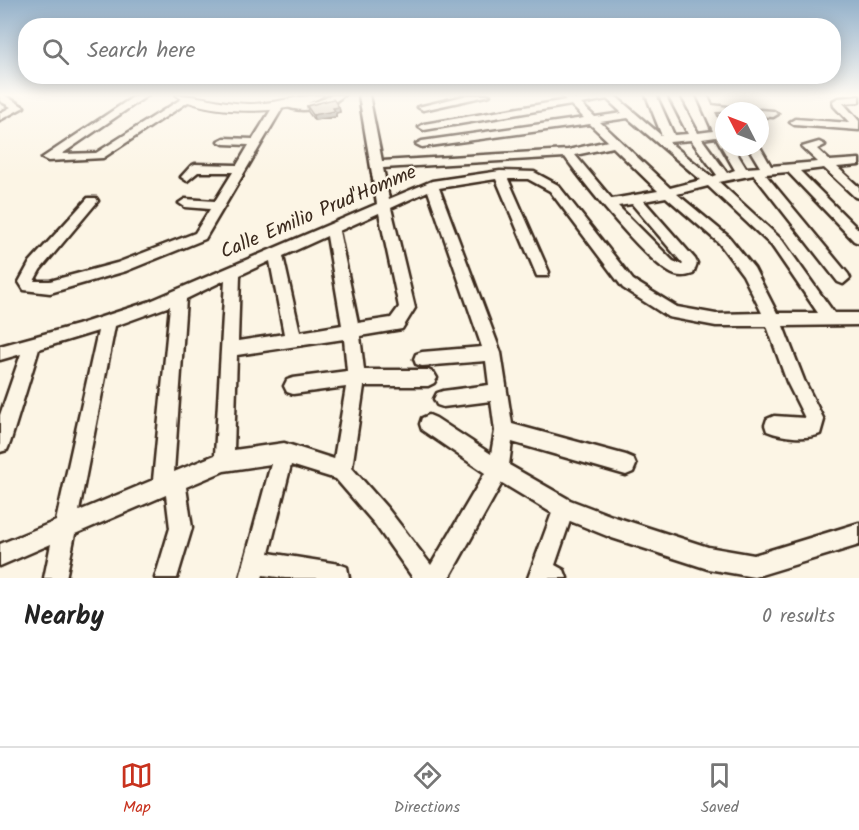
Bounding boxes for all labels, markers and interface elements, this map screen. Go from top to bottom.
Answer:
search box [18,18,841,84]
text: Search here [87,34,195,69]
icon: search [39,35,72,68]
north arrow [715,102,769,156]
street label: Calle Emilio Prud'Homme [216,157,422,269]
text: Nearby [24,596,104,638]
text: 0 results [762,601,835,633]
tab: Map [120,759,153,820]
tab: Directions [394,759,460,820]
tab: Saved [701,759,739,820]

